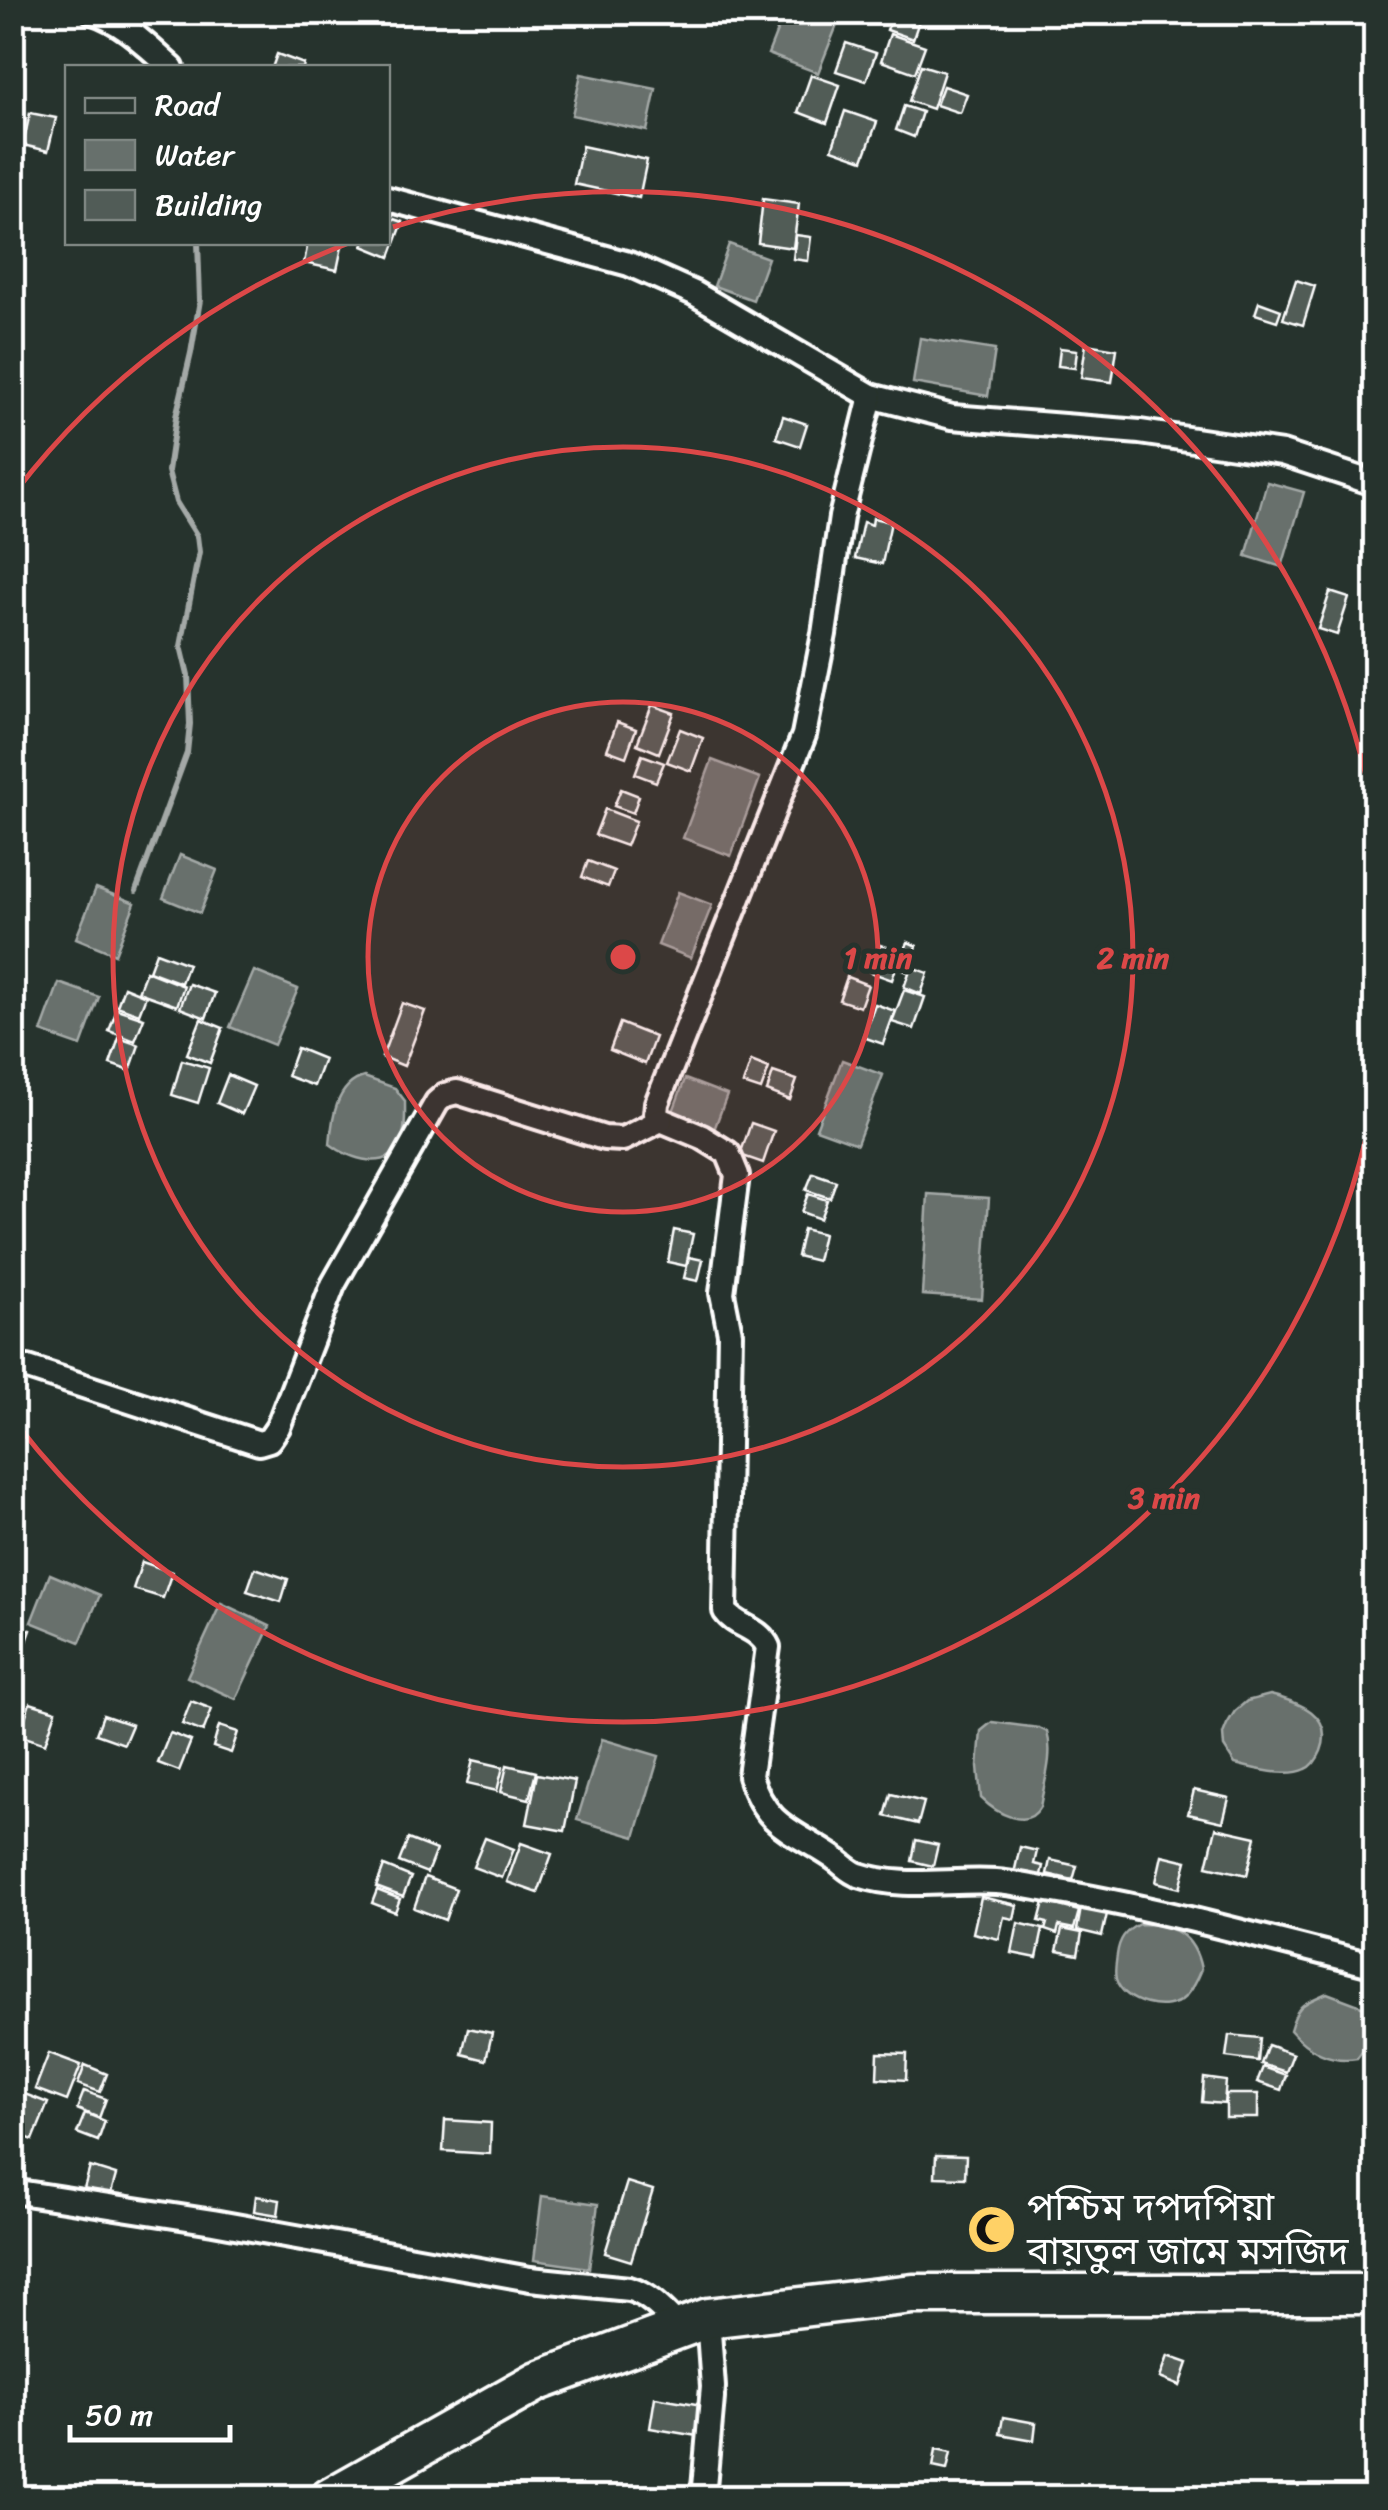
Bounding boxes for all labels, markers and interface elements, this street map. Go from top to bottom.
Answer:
legend [65,65,390,245]
text: Road [155,78,222,132]
text: Water [155,128,236,182]
text: Building [155,178,262,232]
text: 1 min [844,931,913,985]
text: 2 min [1097,931,1170,985]
centre of rings [605,939,641,975]
text: 3 min [1127,1471,1201,1525]
place label: পশ্চিম দপদপিয়া বায়তুল জামে মসজিদ [1026,2174,1350,2285]
mosque icon: পশ্চিম দপদপিয়া বায়তুল জামে মসজিদ [966,2203,1018,2255]
scale bar [70,2380,230,2442]
text: 50 m [85,2388,153,2442]

